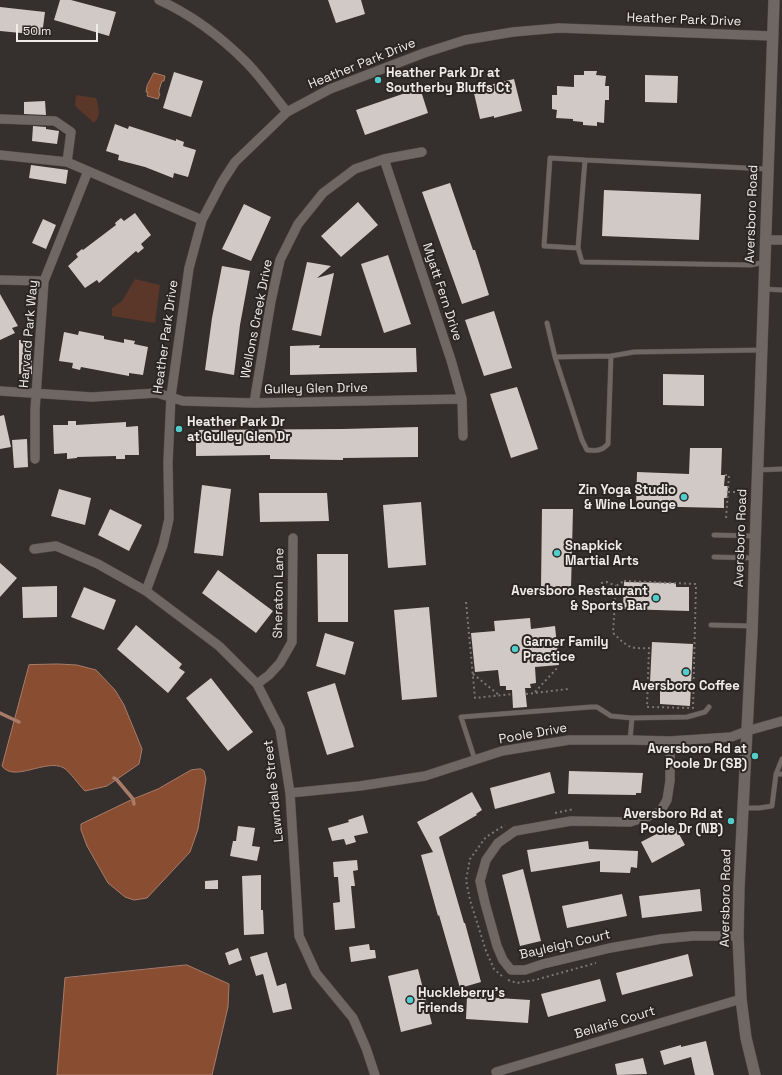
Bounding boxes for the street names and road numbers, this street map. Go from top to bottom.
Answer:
street label: Heather Park Drive [626,10,742,30]
street label: Heather Park Drive [306,35,418,93]
street label: Aversboro Road [742,165,762,263]
street label: Myatt Fern Drive [419,241,465,343]
street label: Wellons Creek Drive [238,258,276,380]
street label: Harvard Park Way [17,279,41,389]
street label: Heather Park Drive [150,279,182,395]
street label: Gulley Glen Drive [264,380,368,398]
street label: Aversboro Road [731,489,751,587]
street label: Sheraton Lane [270,548,288,638]
street label: Poole Drive [498,720,568,748]
street label: Lawndale Street [261,739,287,843]
street label: Aversboro Road [717,849,735,947]
street label: Bayleigh Court [518,927,612,963]
street label: Bellaris Court [573,1003,657,1043]

